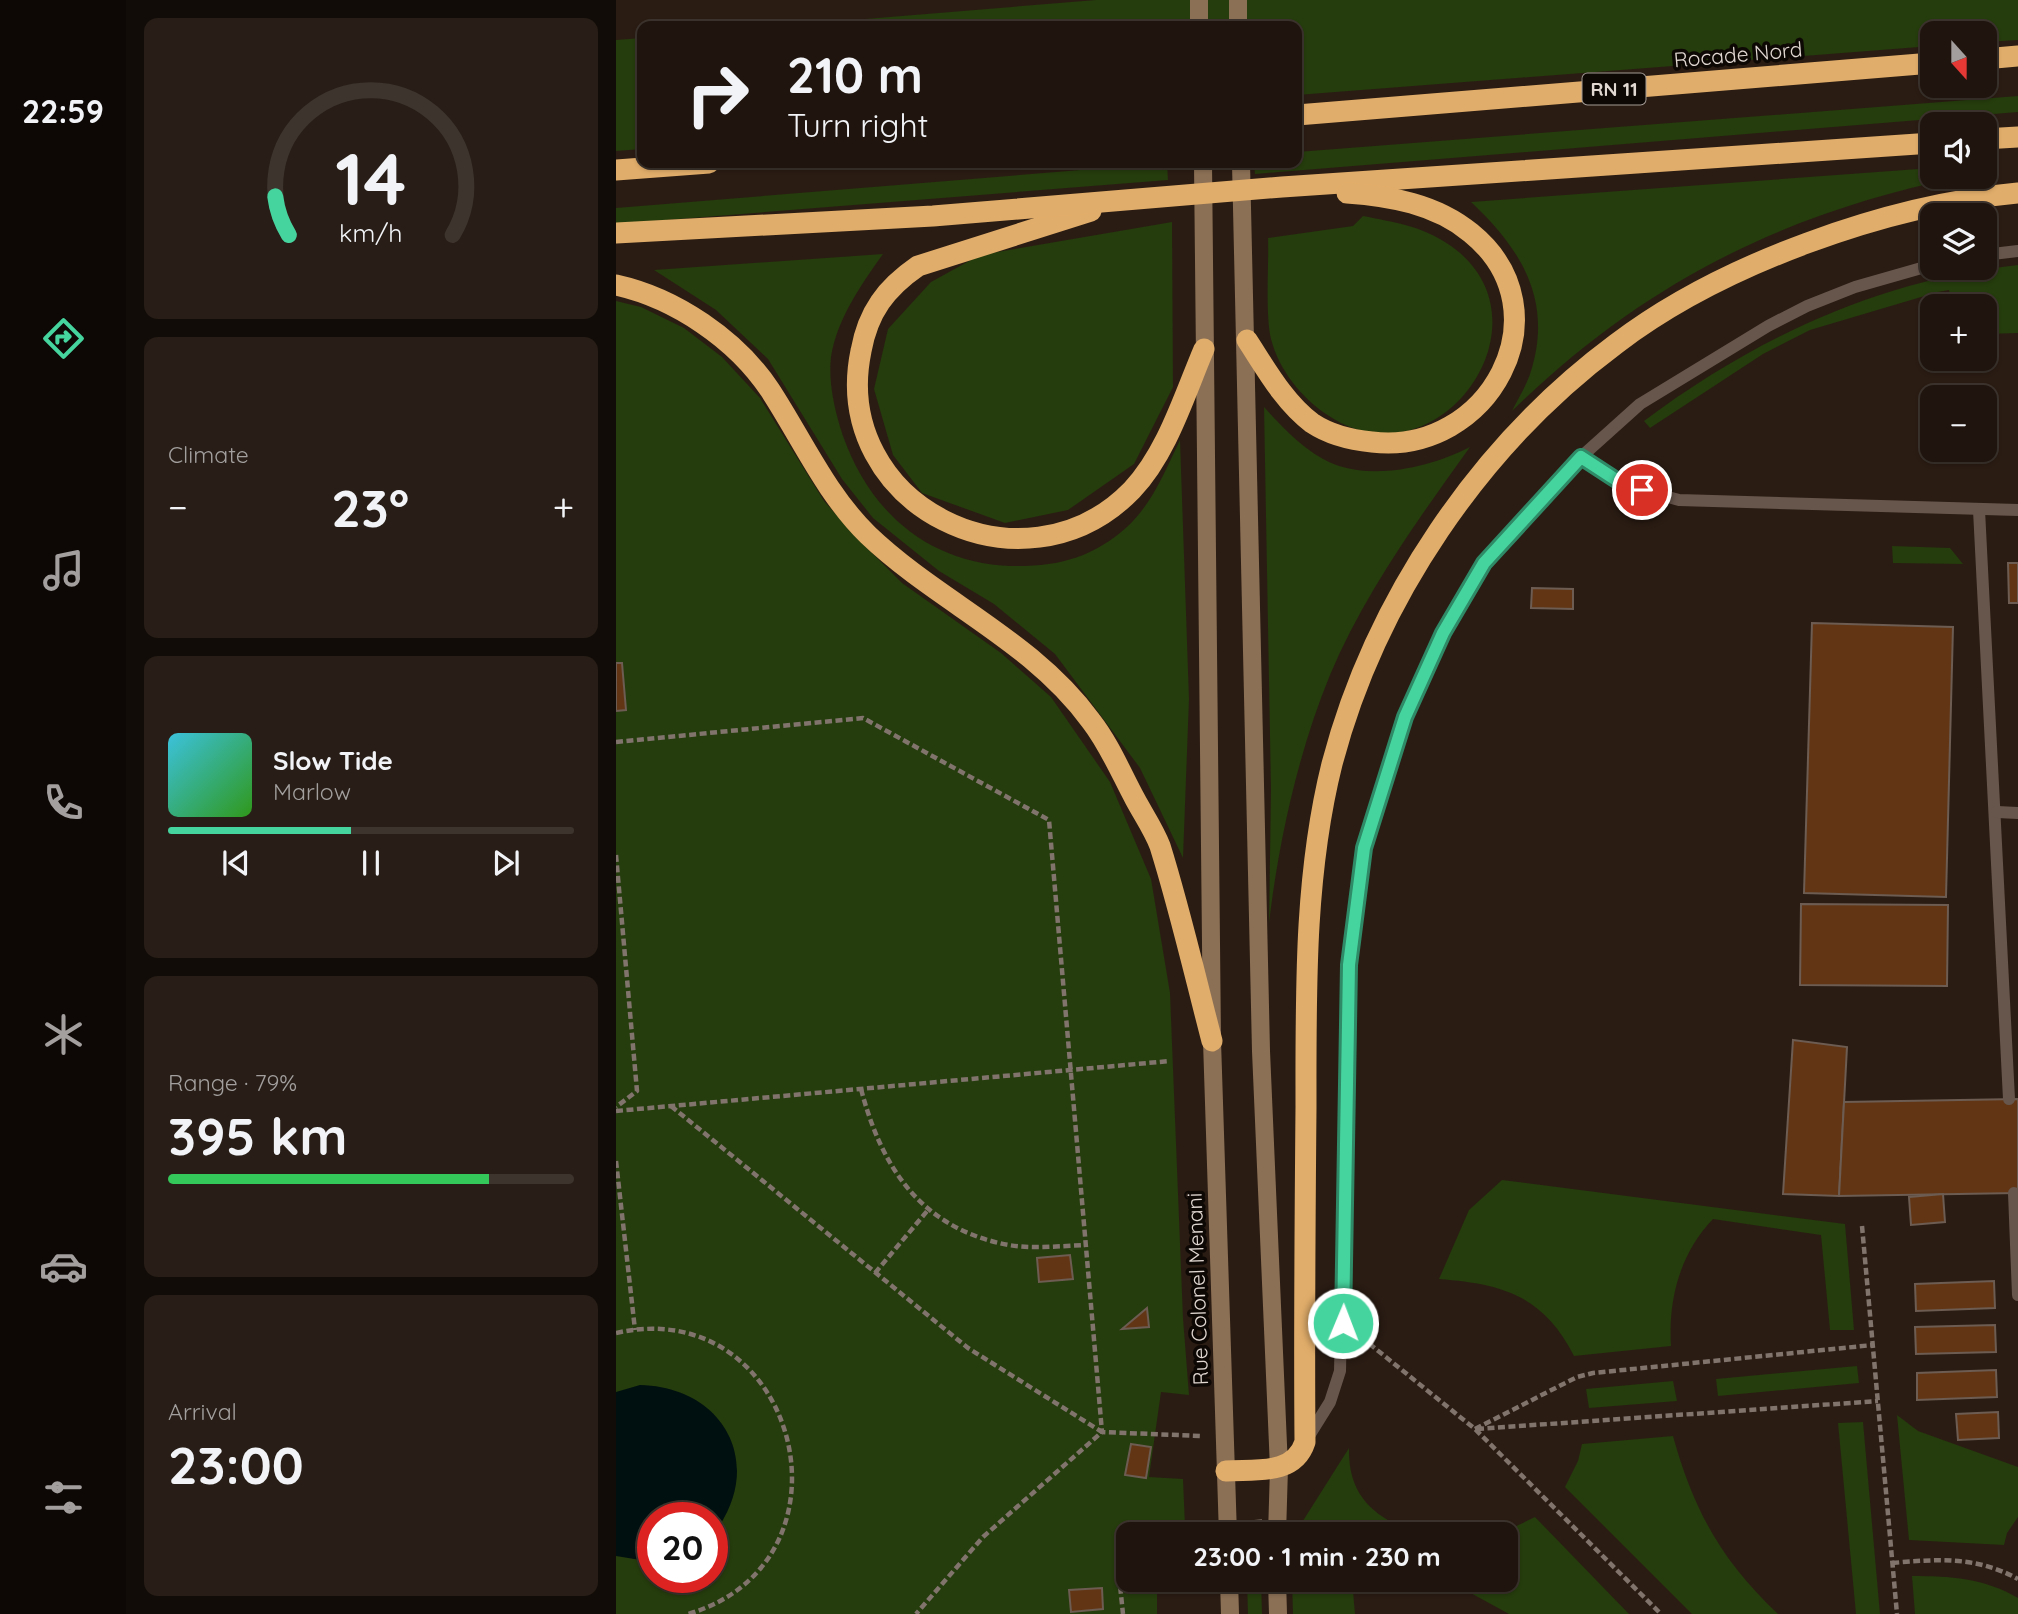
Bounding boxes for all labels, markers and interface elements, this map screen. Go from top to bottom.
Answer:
north arrow [1920,21,1997,98]
map controls [1920,21,1997,462]
street label: Rocade Nord [1673,35,1803,73]
text: 210 m [787,44,923,105]
icon: right [672,49,763,140]
road number: RN 11 [1583,74,1646,104]
text: 22:59 [22,91,104,131]
text: Turn right [787,105,928,145]
button: sound [1920,112,1997,189]
text: 14 [335,132,407,223]
button: layers [1920,203,1997,280]
text: km/h [339,216,403,247]
button: + [1920,294,1997,371]
icon: directions [39,314,88,363]
button: − [1920,385,1997,462]
text: Climate [168,440,249,469]
pin [1612,460,1672,520]
icon: arrive [1623,471,1661,509]
text: 23° [331,475,409,540]
text: − [168,483,188,531]
text: + [553,483,574,531]
icon: music [39,546,88,595]
text: Slow Tide [273,744,393,777]
text: Marlow [273,777,351,806]
icon: phone [39,778,88,827]
icon: previous [217,844,255,882]
icon: pause [352,844,390,882]
icon: next [487,844,525,882]
icon: climate [39,1010,88,1059]
text: Range · 79% [168,1068,297,1097]
text: 395 km [168,1103,348,1168]
street label: Rue Colonel Menani [1181,1192,1213,1386]
icon: car [39,1242,88,1291]
position arrow [1306,1286,1380,1360]
text: Arrival [168,1397,237,1426]
text: 23:00 [168,1432,304,1497]
icon: filters [39,1473,88,1522]
speed limit sign: 20 [637,1502,728,1593]
text: 23:00 · 1 min · 230 m [1193,1540,1441,1573]

